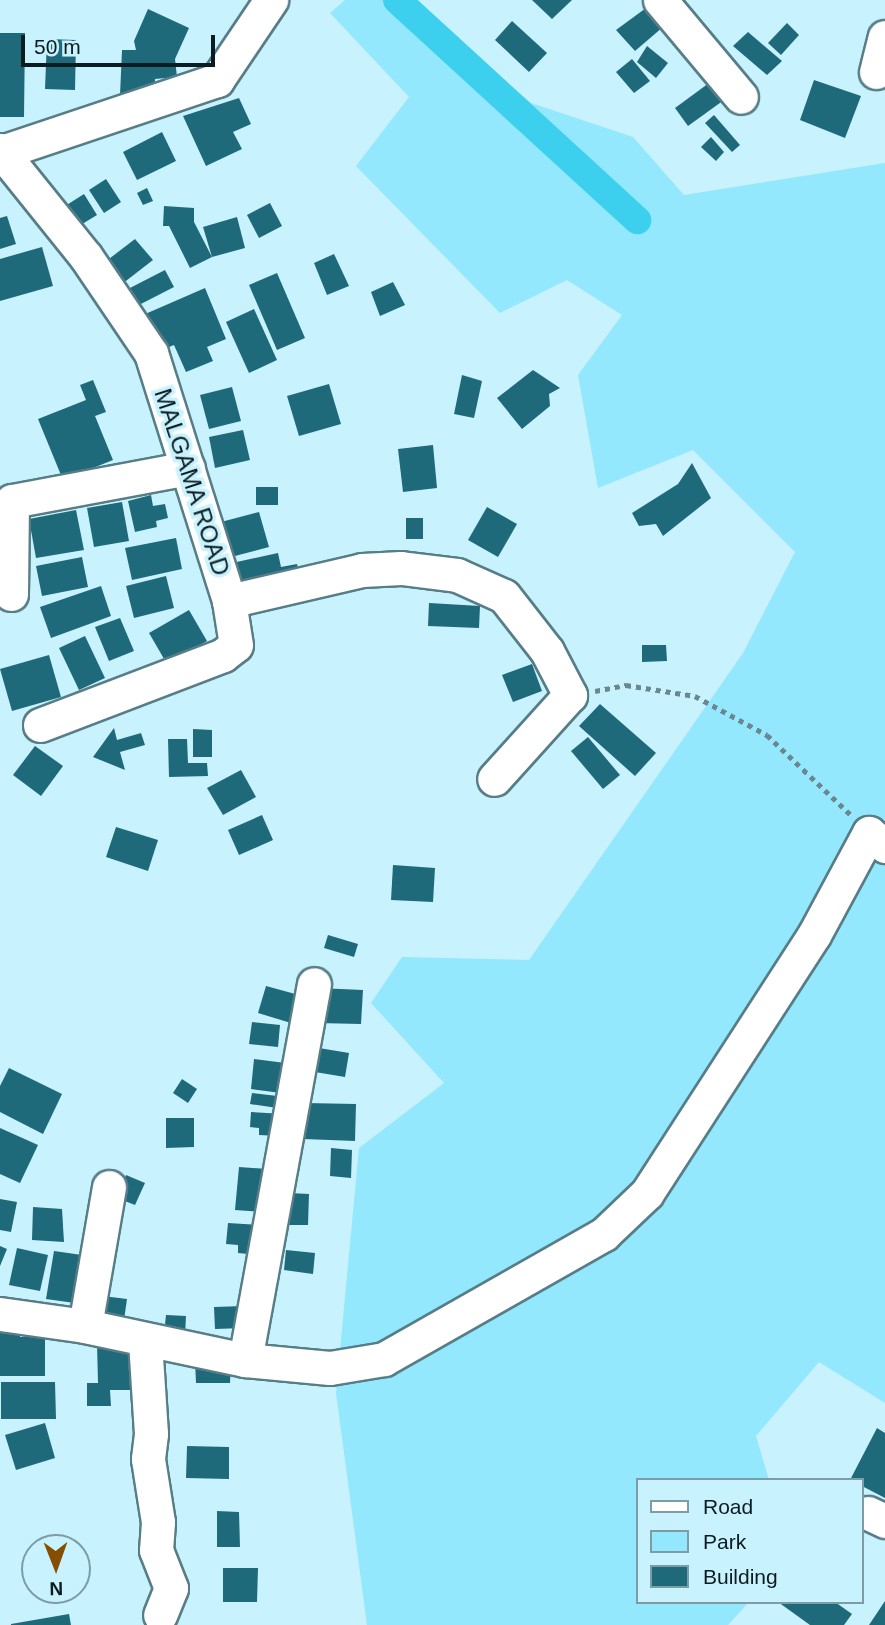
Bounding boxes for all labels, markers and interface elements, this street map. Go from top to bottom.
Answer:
scale bar [24,21,219,65]
text: 50 m [34,35,81,58]
street label: MALGAMA ROAD [148,384,236,580]
legend [636,1478,864,1604]
text: Road [703,1495,753,1518]
text: Park [703,1530,746,1553]
north arrow [21,1534,91,1604]
text: Building [703,1565,778,1588]
text: N [49,1578,63,1599]

